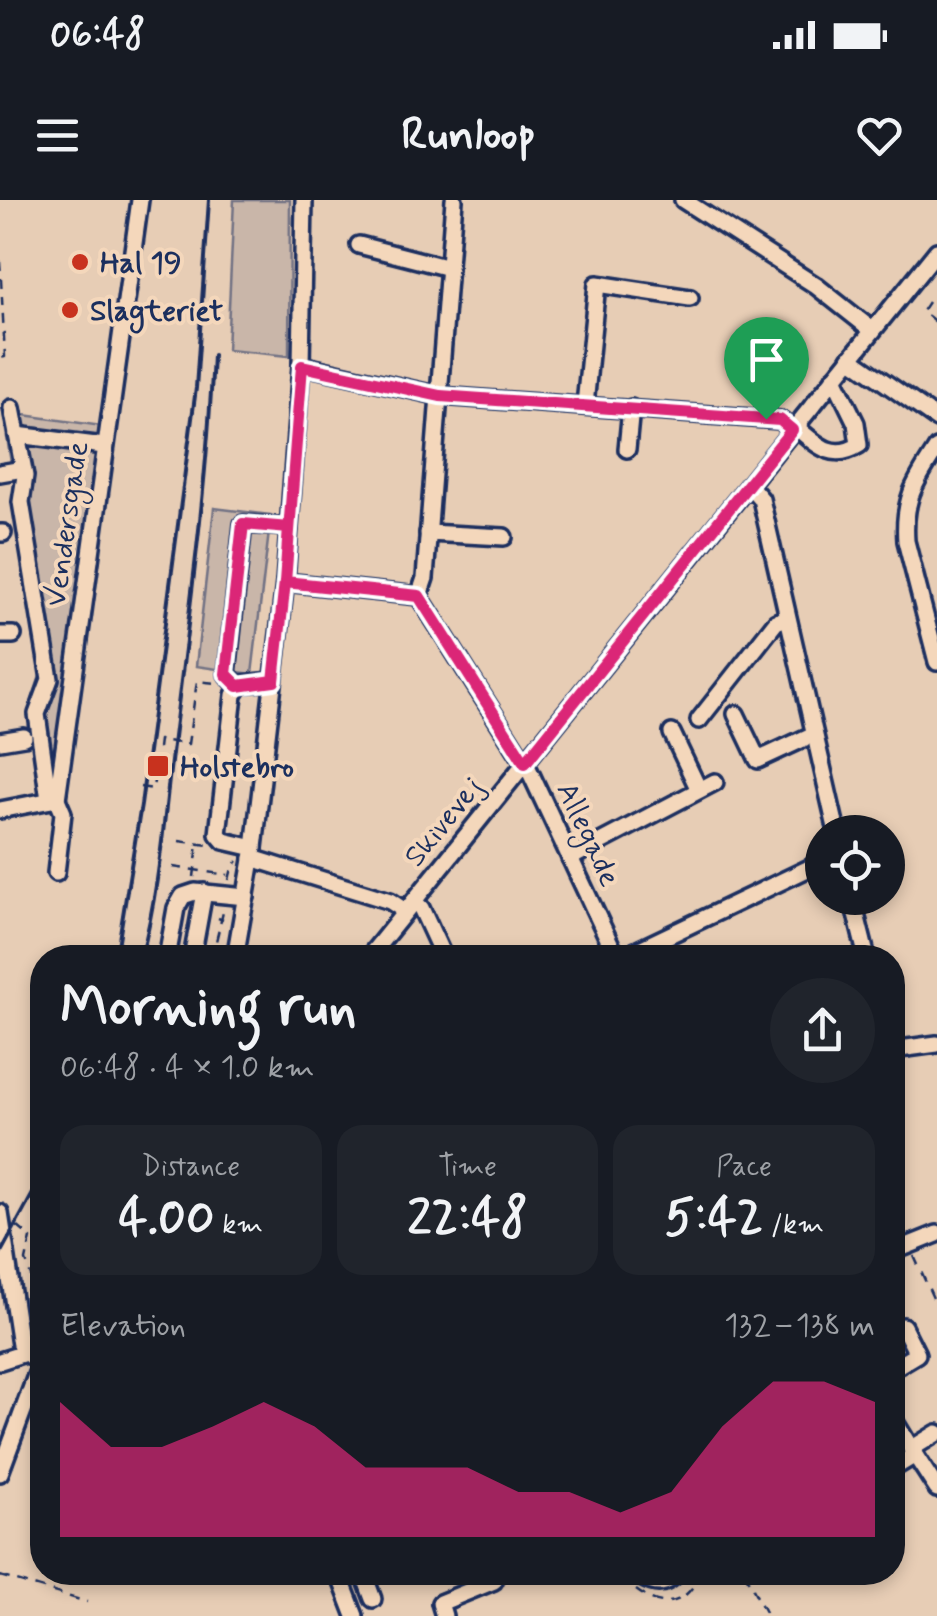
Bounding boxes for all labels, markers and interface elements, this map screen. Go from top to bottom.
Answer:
text: 06:48 [50,11,145,60]
text: Runloop [401,106,536,165]
icon: menu [30,108,85,163]
icon: heart [852,108,907,163]
place label: Hal 19 [100,244,182,283]
marker: Hal 19 [69,251,91,273]
place label: Slagteriet [90,292,223,334]
marker: Slagteriet [59,299,81,321]
pin [724,317,809,420]
icon: arrive [739,332,794,387]
street label: Vendersgade [37,439,100,610]
place label: Holstebro [180,748,294,787]
marker: Holstebro [145,753,171,779]
street label: Skivevej [396,769,493,875]
street label: Allegade [545,776,629,894]
map controls [805,815,905,915]
button: locate [805,815,905,915]
text: Morning run [60,973,357,1045]
button: share [770,978,875,1083]
text: 06:48 · 4 × 1.0 km [60,1047,315,1089]
text: Distance [142,1149,240,1186]
text: Time [438,1149,497,1186]
text: Pace [716,1149,772,1186]
text: 4.00 [119,1186,215,1252]
text: 22:48 [407,1186,528,1252]
text: 5:42 [664,1186,763,1252]
text: km [215,1207,263,1244]
text: /km [763,1207,824,1244]
text: Elevation [60,1305,186,1347]
text: 132–138 m [724,1305,875,1347]

